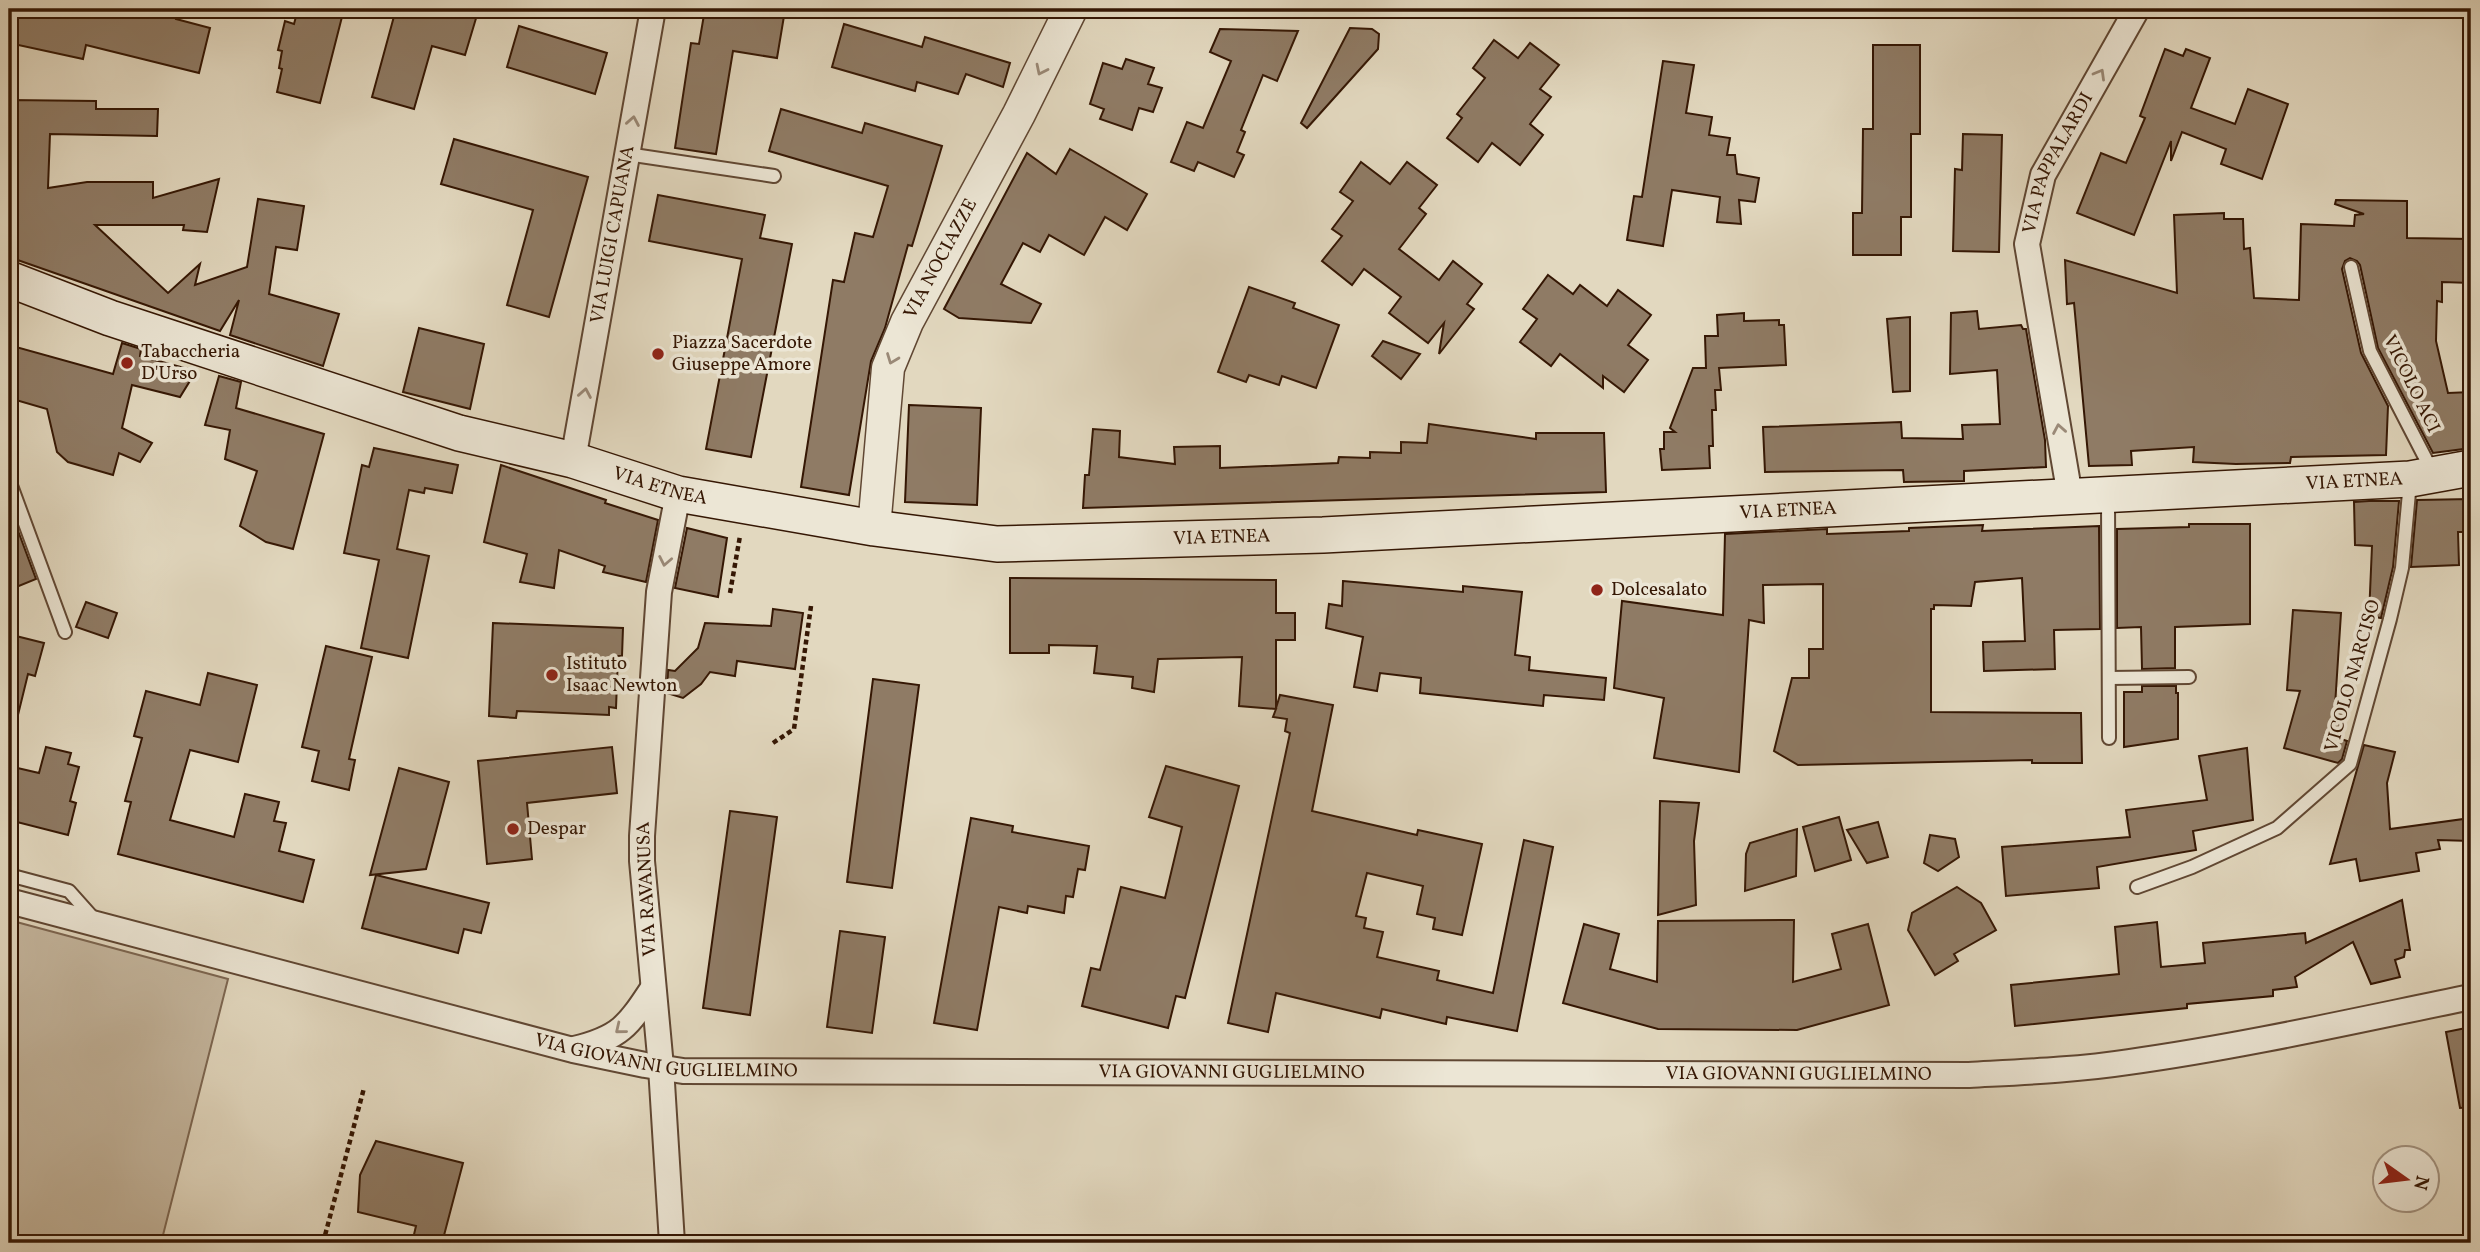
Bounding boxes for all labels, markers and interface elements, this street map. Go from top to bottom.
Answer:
one-way arrow [1035,63,1049,75]
one-way arrow [2092,68,2105,81]
street label: VIA PAPPALARDI [2017,88,2100,236]
one-way arrow [625,115,640,127]
street label: VIA LUIGI CAPUANA [584,143,642,326]
street label: VIA NOCIAZZE [898,194,984,324]
place label: Piazza Sacerdote Giuseppe Amore [672,330,812,378]
street label: VICOLO ACI [2376,331,2446,437]
place label: Tabaccheria D'Urso [141,339,240,387]
marker: Piazza Sacerdote Giuseppe Amore [650,346,666,362]
one-way arrow [886,352,900,364]
marker: Tabaccheria D'Urso [119,355,135,371]
one-way arrow [577,387,592,399]
one-way arrow [2052,423,2067,435]
street label: VIA ETNEA [609,461,709,512]
street label: VIA ETNEA [2305,466,2404,497]
street label: VIA ETNEA [1739,496,1837,527]
street label: VIA ETNEA [1173,523,1271,552]
one-way arrow [658,555,673,567]
place label: Dolcesalato [1611,577,1707,603]
marker: Dolcesalato [1589,582,1605,598]
street label: VICOLO NARCISO [2319,597,2387,755]
place label: Istituto Isaac Newton [566,651,678,699]
marker: Istituto Isaac Newton [544,667,560,683]
place label: Despar [527,816,586,842]
marker: Despar [505,821,521,837]
street label: VIA RAVANUSA [630,821,664,957]
one-way arrow [616,1021,628,1034]
street label: VIA GIOVANNI GUGLIELMINO [531,1027,798,1084]
street label: VIA GIOVANNI GUGLIELMINO [1098,1059,1365,1086]
street label: VIA GIOVANNI GUGLIELMINO [1665,1061,1932,1088]
north arrow [2372,1144,2442,1214]
text: N [2406,1173,2435,1193]

